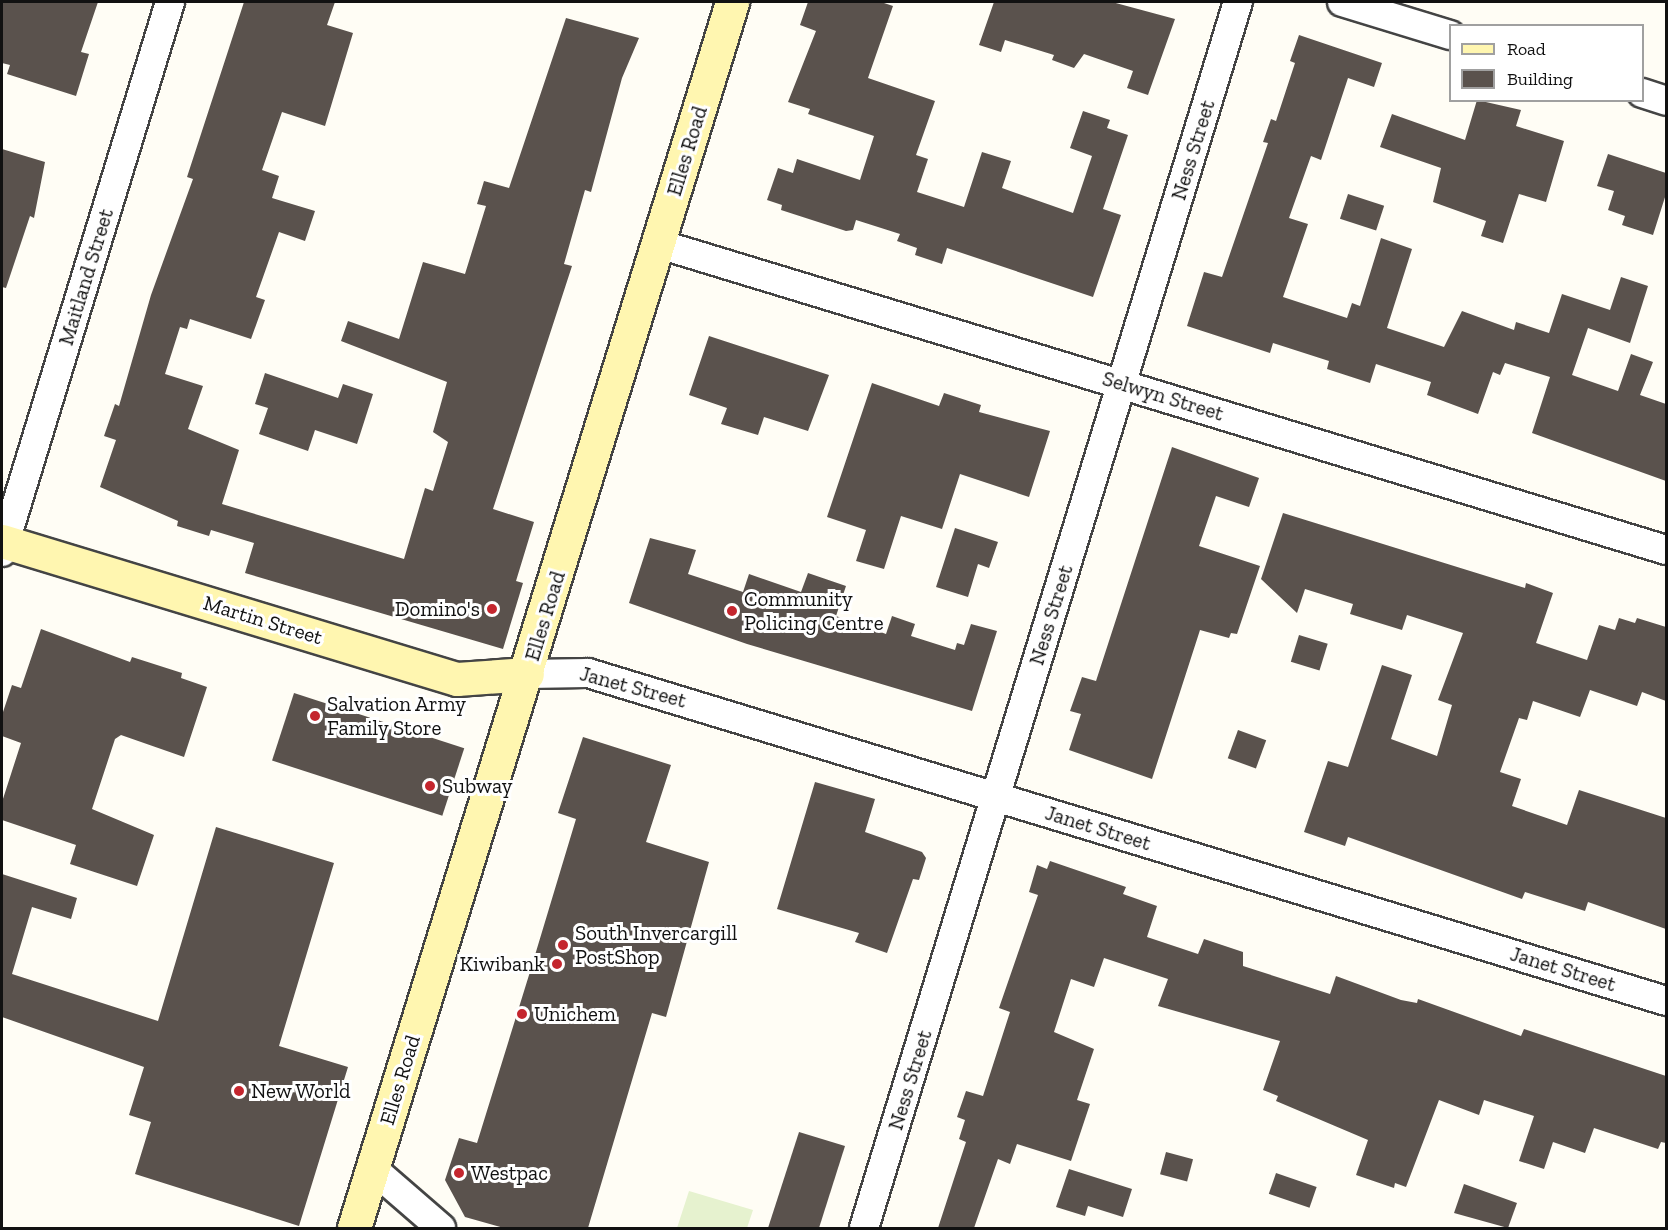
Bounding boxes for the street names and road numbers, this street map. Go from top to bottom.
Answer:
street label: Ness Street [1166,97,1220,203]
street label: Elles Road [661,103,713,199]
street label: Maitland Street [53,206,119,348]
street label: Selwyn Street [1099,366,1227,426]
street label: Ness Street [1024,562,1078,668]
street label: Elles Road [519,568,571,664]
street label: Martin Street [200,590,326,650]
street label: Janet Street [577,661,689,713]
street label: Janet Street [1042,800,1154,856]
street label: Janet Street [1507,941,1619,997]
street label: Ness Street [883,1027,937,1133]
street label: Elles Road [374,1032,426,1128]

